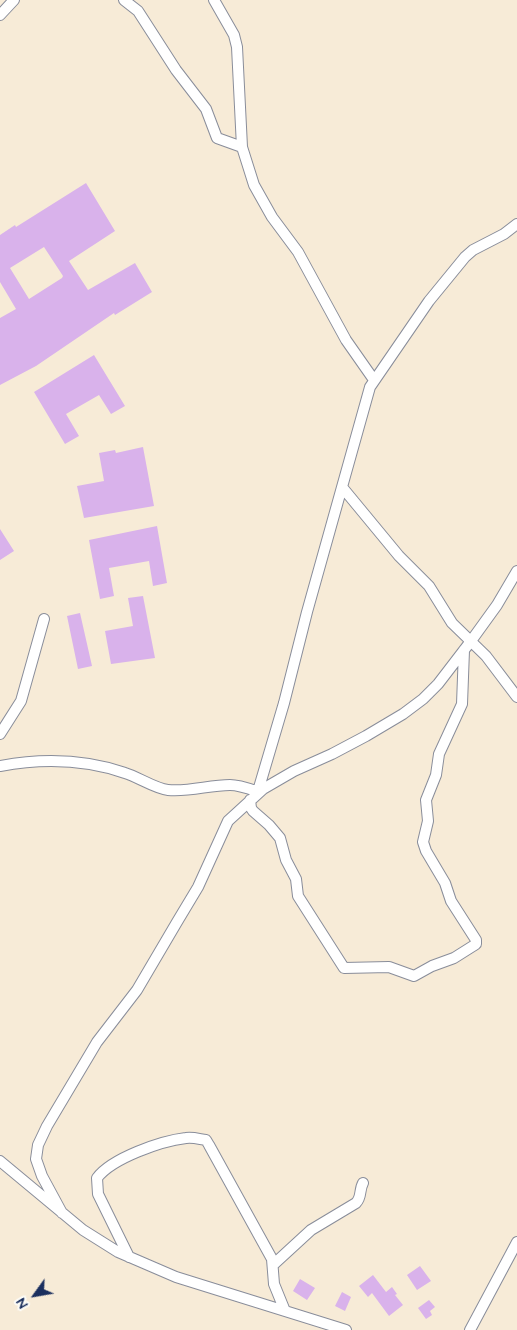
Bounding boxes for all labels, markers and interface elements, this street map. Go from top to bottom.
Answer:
north arrow [10,1270,60,1320]
text: N [11,1294,33,1312]

